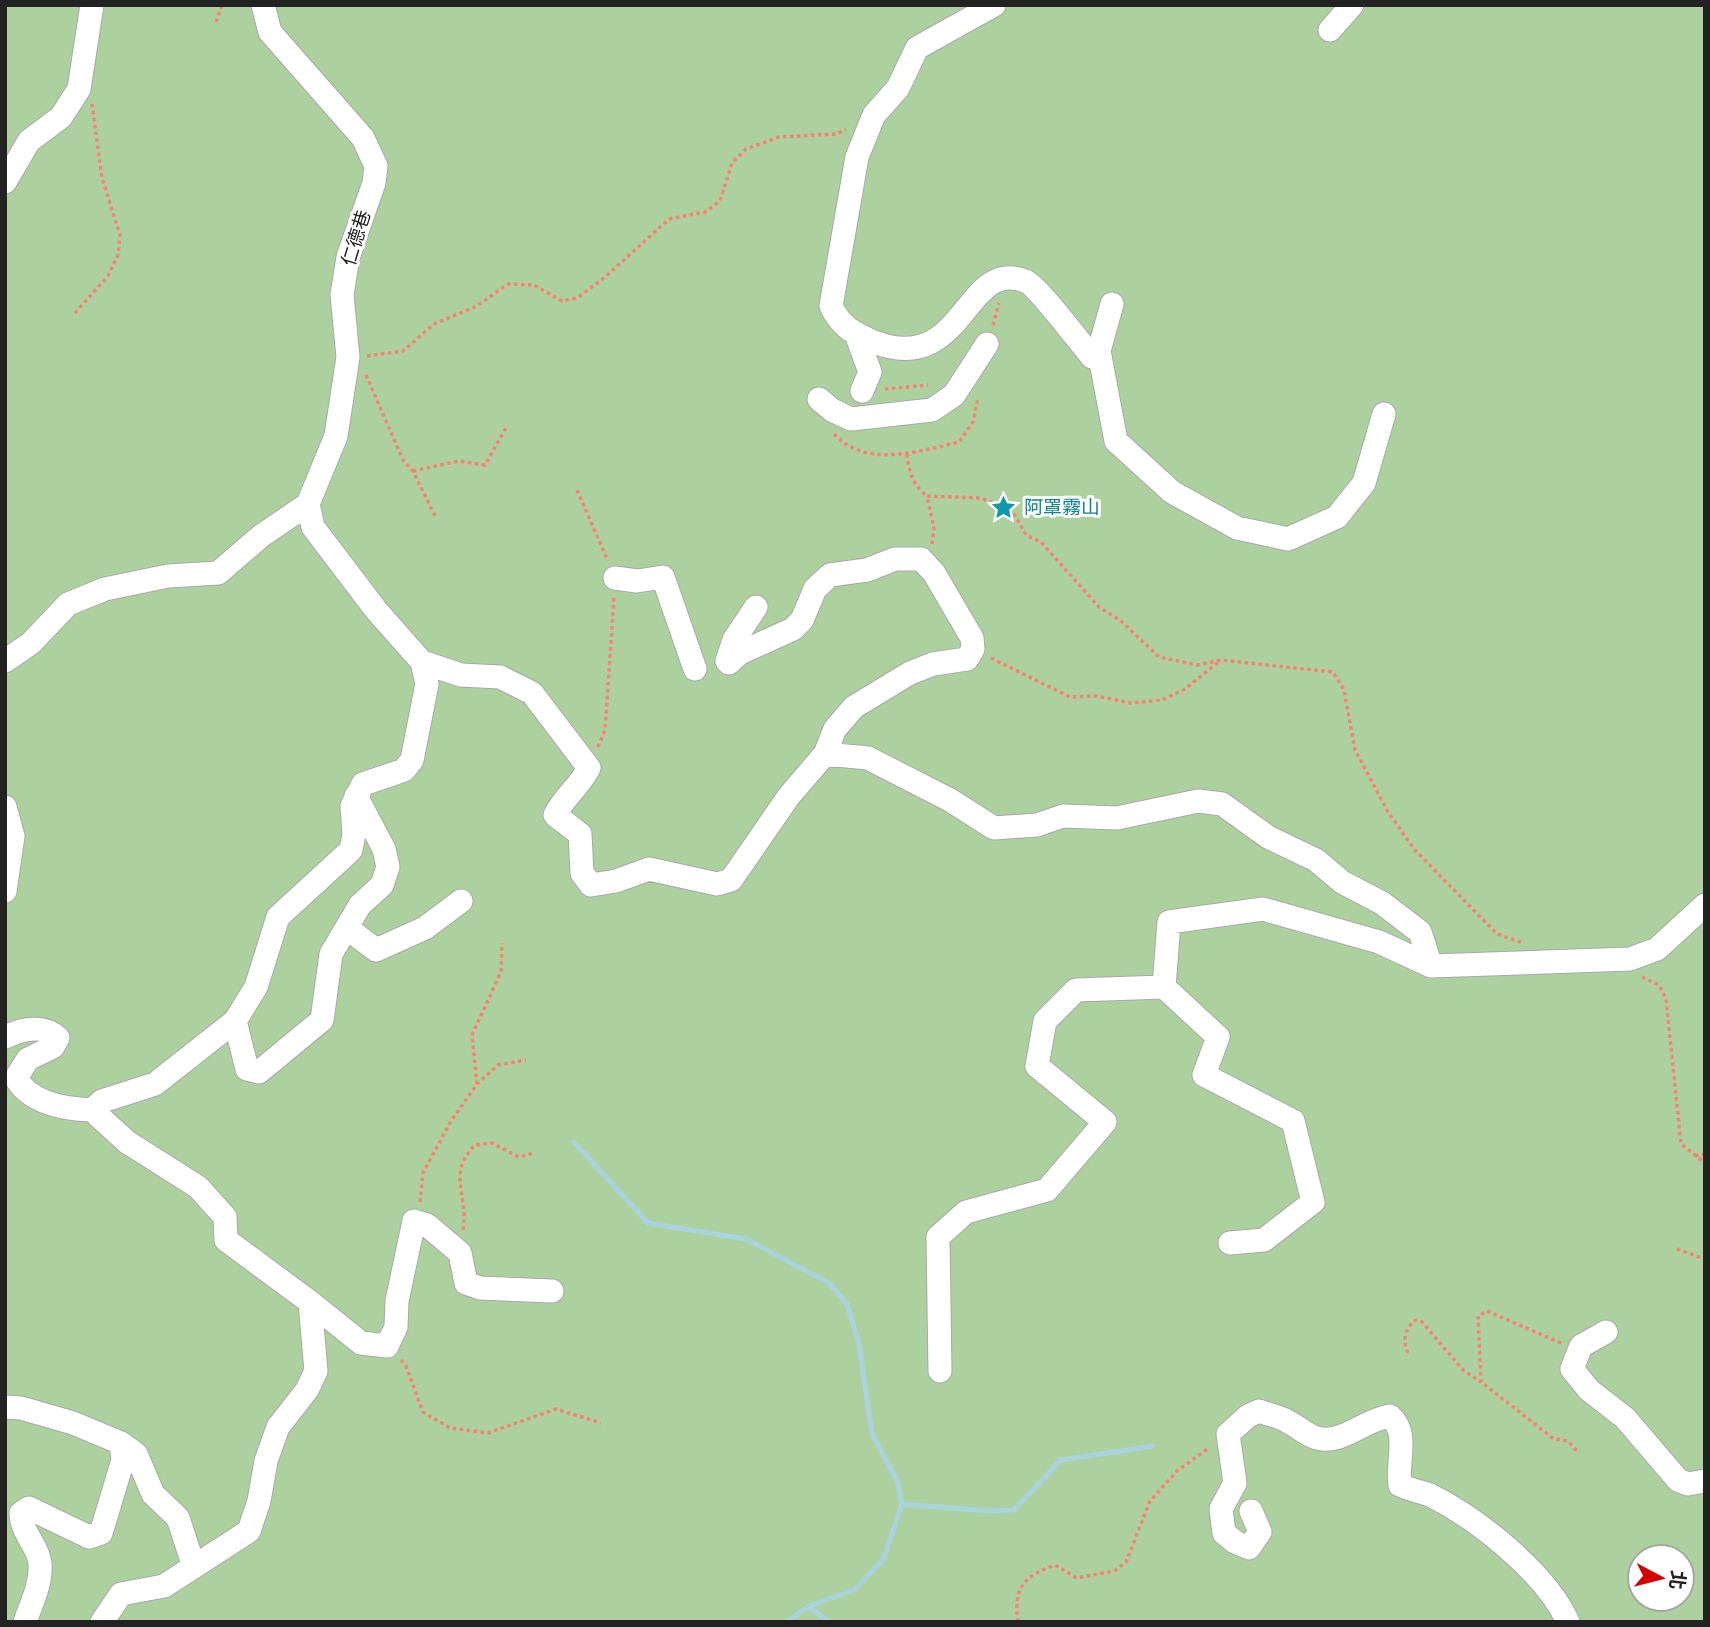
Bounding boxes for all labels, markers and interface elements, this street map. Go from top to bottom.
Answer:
street label: 仁德巷 [338,208,374,268]
place icon: 阿罩霧山 [990,493,1018,521]
place label: 阿罩霧山 [1024,497,1100,518]
north arrow [1626,1543,1696,1613]
text: 北 [1666,1569,1689,1591]

